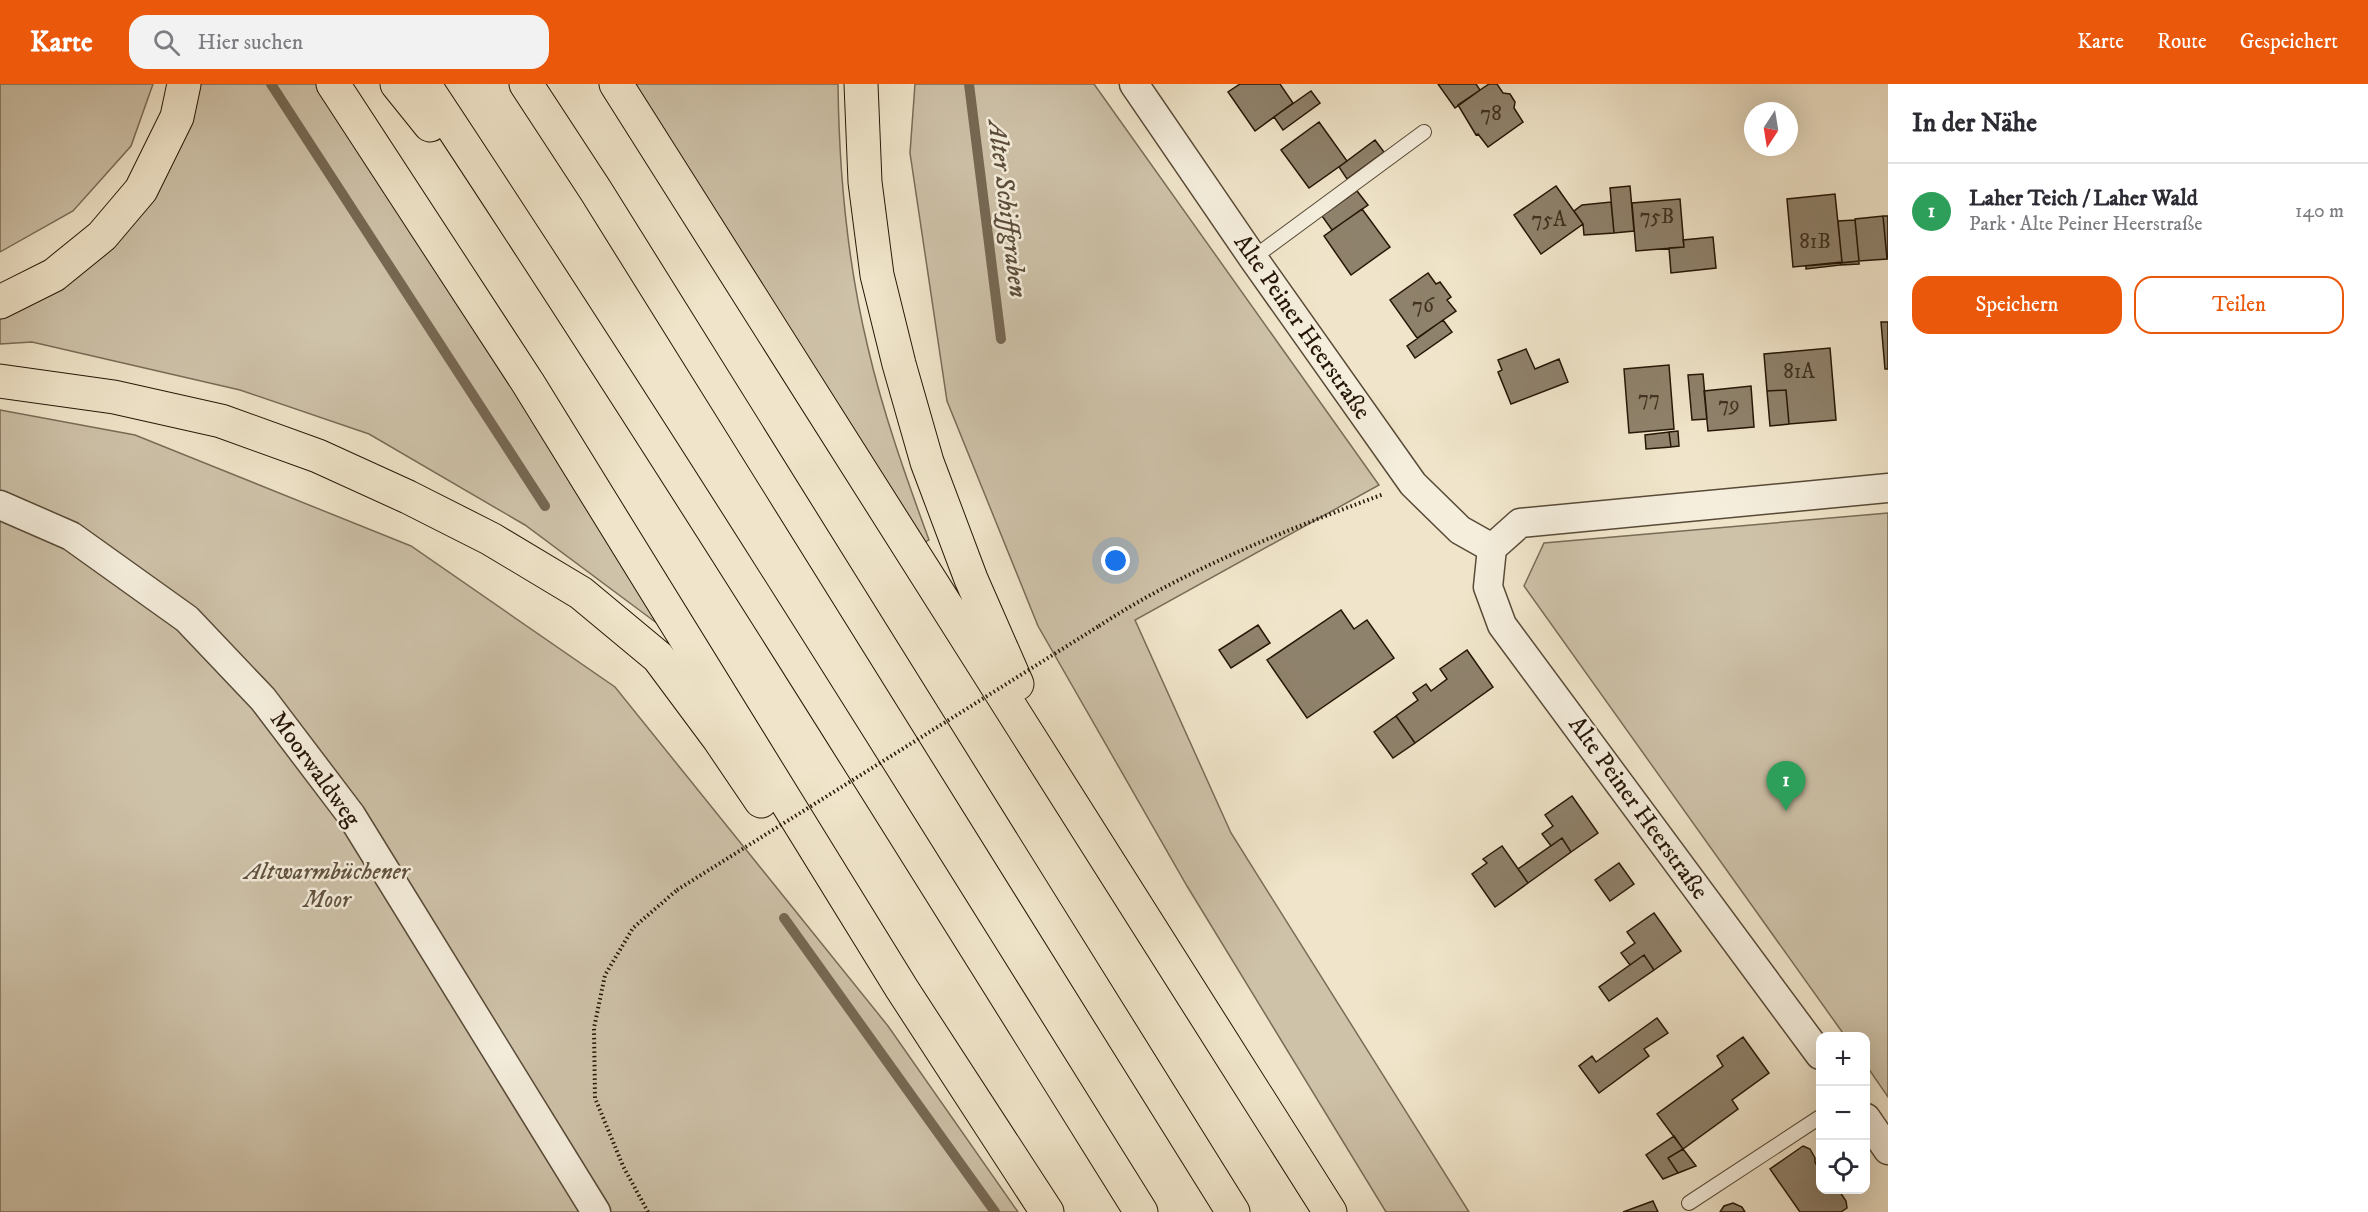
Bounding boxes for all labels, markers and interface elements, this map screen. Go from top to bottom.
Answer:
search box [129,15,549,69]
text: Karte [30,25,93,60]
icon: search [150,26,183,59]
text: Hier suchen [198,29,303,56]
text: Karte [2077,29,2124,55]
text: Route [2157,29,2207,55]
text: Gespeichert [2240,29,2338,55]
house number: 78 [1480,101,1502,127]
north arrow [1744,102,1798,156]
text: In der Nähe [1912,107,2037,140]
water label: Alter Schiffgraben [979,116,1034,299]
text: Laher Teich / Laher Wald [1969,185,2198,212]
text: 1 [1928,199,1935,224]
text: 140 m [2295,199,2344,224]
house number: 75B [1640,204,1674,230]
house number: 75A [1532,207,1567,233]
text: Park · Alte Peiner Heerstraße [1969,212,2202,237]
street label: Alte Peiner Heerstraße [1227,229,1377,425]
house number: 81B [1799,229,1831,255]
button: Speichern [1912,276,2122,334]
button: Teilen [2134,276,2344,334]
house number: 76 [1412,293,1435,319]
house number: 81A [1783,359,1815,385]
house number: 77 [1638,386,1660,412]
house number: 79 [1718,392,1740,418]
your location [1101,546,1130,575]
street label: Moorwaldweg [263,705,367,833]
street label: Alte Peiner Heerstraße [1561,711,1715,906]
pin: 1 [1766,762,1806,811]
park label: Altwarmbüchener Moor [242,857,412,915]
map controls [1816,1032,1870,1194]
button: + [1816,1032,1870,1086]
button: − [1816,1086,1870,1140]
button: locate [1816,1140,1870,1194]

